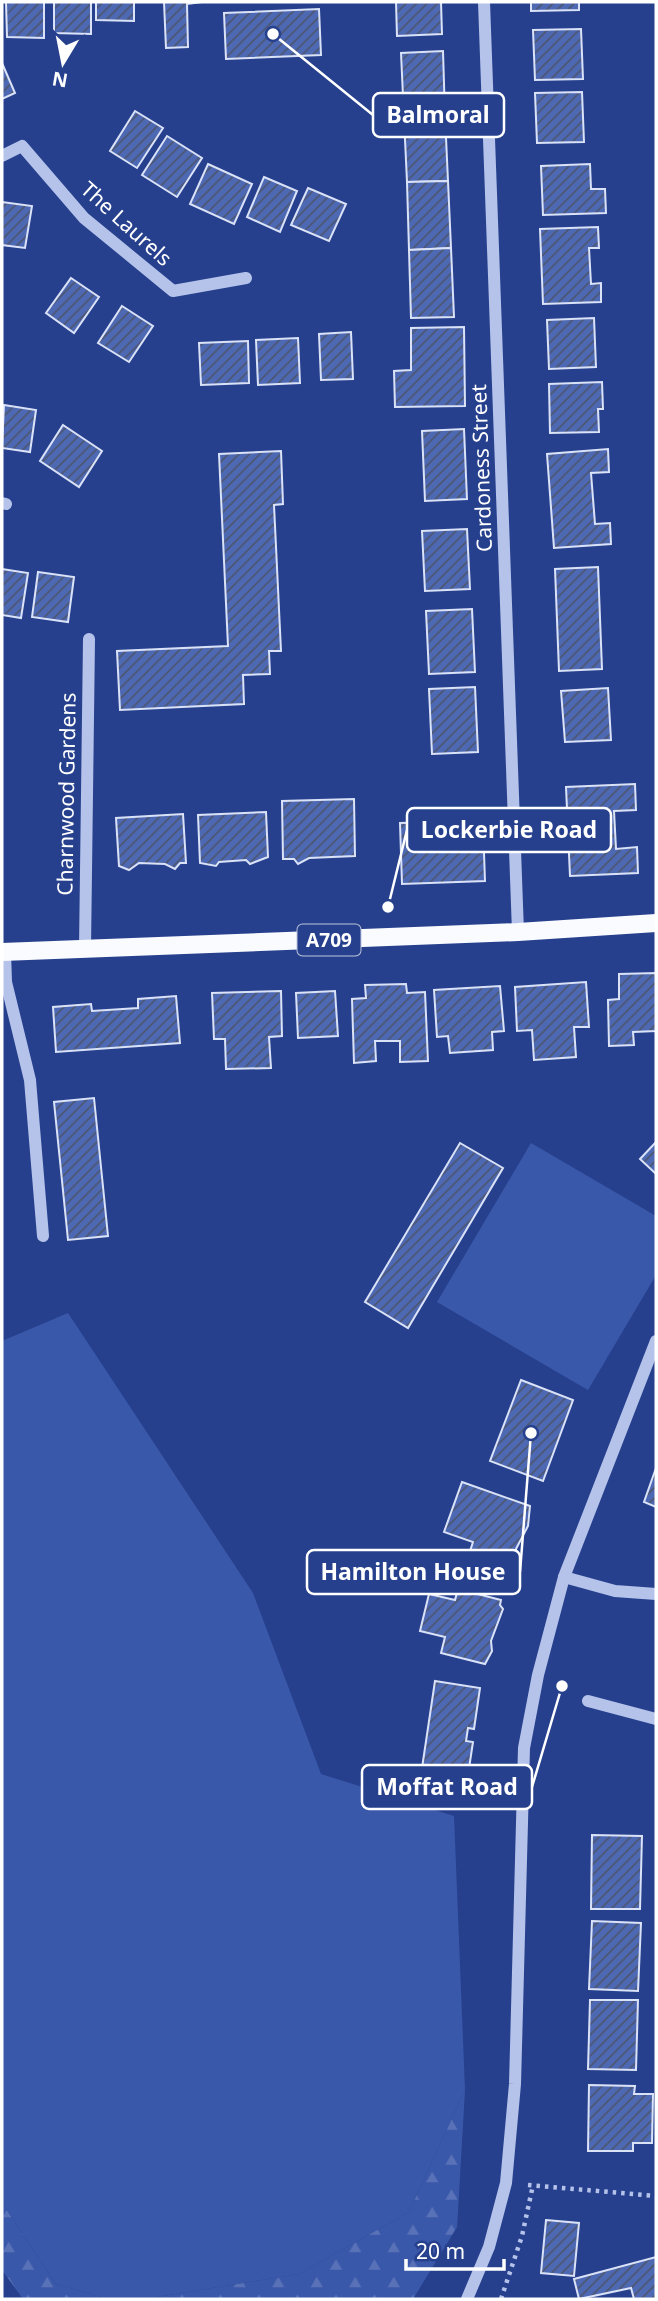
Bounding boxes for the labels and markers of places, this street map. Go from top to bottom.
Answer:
callout: Balmoral [373,93,504,137]
callout: Lockerbie Road [407,808,611,852]
callout: Hamilton House [307,1550,520,1594]
callout: Moffat Road [362,1765,532,1809]

